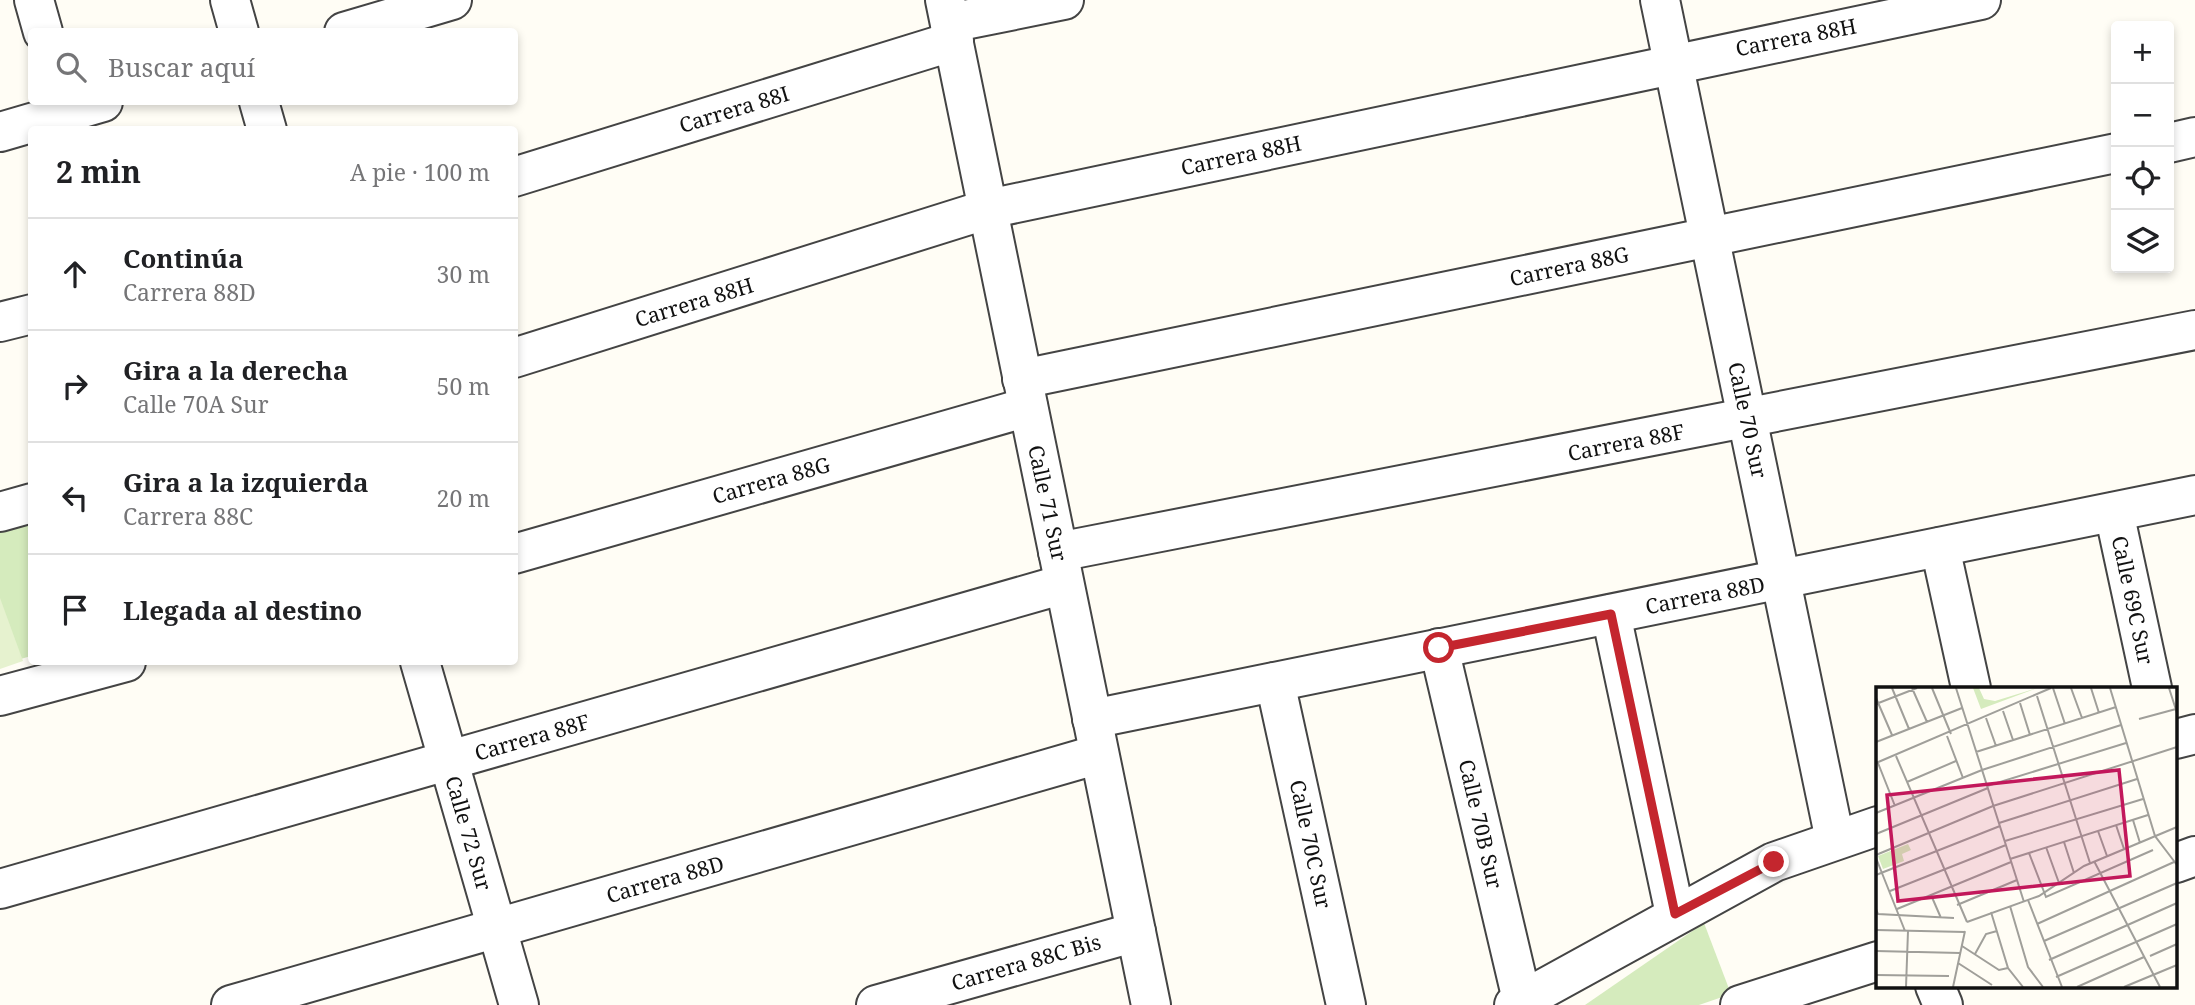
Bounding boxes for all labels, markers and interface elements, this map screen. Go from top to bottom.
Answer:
street label: Carrera 88H [1733,12,1859,62]
map controls [2111,21,2174,273]
button: + [2111,21,2174,84]
search box [28,28,518,105]
icon: search [52,48,90,86]
text: Buscar aquí [108,49,255,85]
street label: Carrera 88I [676,79,792,139]
button: − [2111,84,2174,147]
street label: Carrera 88H [1178,129,1304,181]
button: locate [2111,147,2174,210]
text: 2 min [56,151,141,192]
text: A pie · 100 m [350,156,490,188]
button: layers [2111,210,2174,273]
text: Continúa [123,240,244,276]
street label: Carrera 88G [1507,240,1631,292]
icon: ahead [56,255,94,293]
text: 30 m [437,258,490,290]
street label: Carrera 88H [631,271,757,333]
text: Carrera 88D [123,276,256,308]
text: Gira a la derecha [123,352,348,388]
street label: Calle 70 Sur [1722,359,1774,481]
icon: right [56,367,94,405]
text: 50 m [437,370,490,402]
text: Calle 70A Sur [123,388,268,420]
street label: Carrera 88F [1565,417,1687,467]
street label: Calle 71 Sur [1022,442,1074,564]
street label: Carrera 88G [709,450,833,510]
text: Gira a la izquierda [123,464,369,500]
icon: left [56,479,94,517]
text: 20 m [437,482,490,514]
text: Carrera 88C [123,500,253,532]
street label: Calle 69C Sur [2106,533,2160,667]
street label: Carrera 88D [1643,570,1767,620]
icon: arrive [56,591,94,629]
text: Llegada al destino [123,592,362,628]
route start [1423,632,1454,663]
inset map [1876,687,2178,988]
street label: Carrera 88F [471,707,593,767]
street label: Calle 70B Sur [1453,757,1509,891]
street label: Calle 72 Sur [439,772,499,894]
street label: Calle 70C Sur [1284,777,1338,911]
route end [1758,846,1789,877]
street label: Carrera 88D [603,849,727,909]
street label: Carrera 88C Bis [948,927,1104,997]

